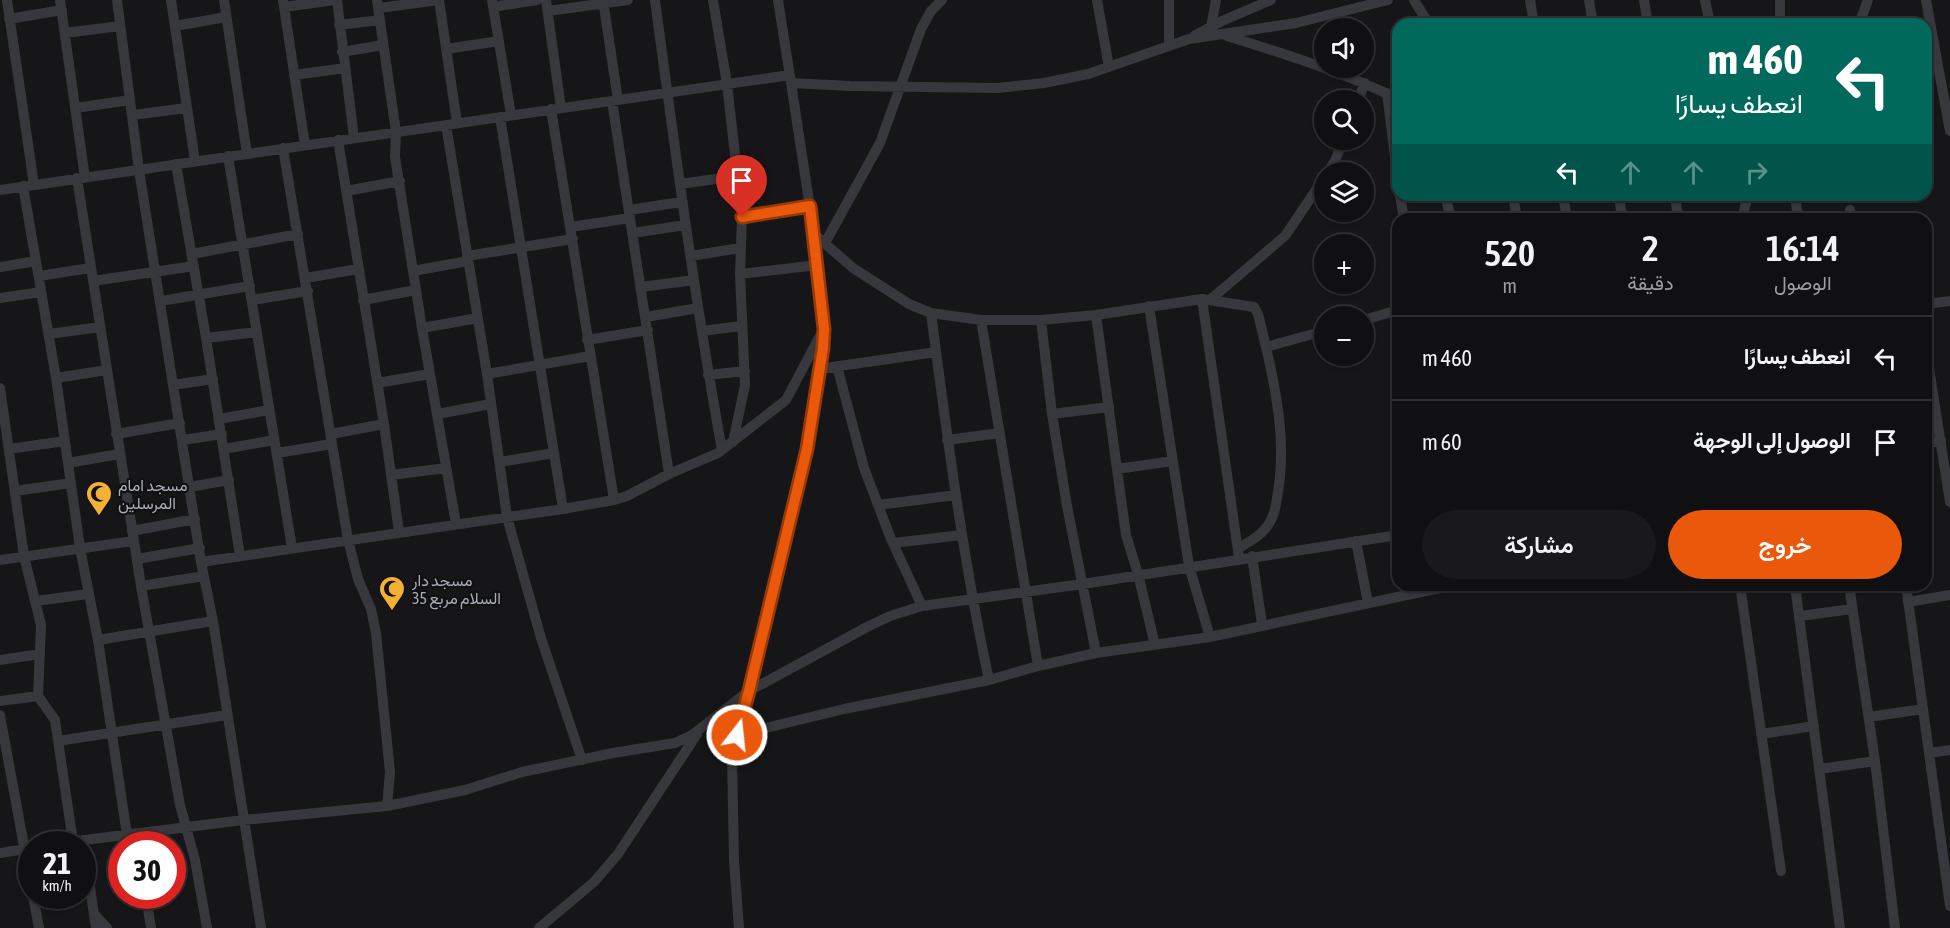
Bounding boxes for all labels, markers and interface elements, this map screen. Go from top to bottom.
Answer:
map controls [1314,18,1374,366]
button: sound [1314,18,1374,78]
text: 460 m [1708,35,1803,83]
icon: left [1824,42,1902,120]
text: انعطف يسارًا [1675,88,1803,119]
button: search [1314,90,1374,150]
pin [716,155,767,217]
icon: left [1551,156,1584,189]
icon: ahead [1614,156,1647,189]
icon: ahead [1677,156,1710,189]
icon: right [1740,156,1773,189]
button: layers [1314,162,1374,222]
icon: arrive [725,164,758,197]
text: 2 [1642,227,1659,269]
text: 16:14 [1766,227,1840,269]
text: 520 [1484,232,1535,274]
button: + [1314,234,1374,294]
text: دقيقة [1627,271,1674,294]
text: الوصول [1774,271,1832,294]
text: m [1502,274,1517,297]
button: − [1314,306,1374,366]
icon: left [1869,342,1902,375]
text: انعطف يسارًا [1744,343,1851,369]
text: 460 m [1422,345,1472,371]
icon: arrive [1869,426,1902,459]
text: الوصول إلى الوجهة [1693,427,1851,453]
text: 60 m [1422,429,1462,455]
place label: مسجد امام المرسلين [118,476,188,514]
mosque icon: مسجد امام المرسلين [84,479,114,517]
button: مشاركة [1422,510,1656,579]
button: خروج [1668,510,1902,579]
place label: مسجد دار السلام مربع 35 [411,571,501,610]
mosque icon: مسجد دار السلام مربع 35 [377,574,407,612]
position arrow [705,703,769,767]
speed limit sign: 30 [108,831,186,909]
text: 21 [43,846,71,880]
text: km/h [42,877,72,894]

